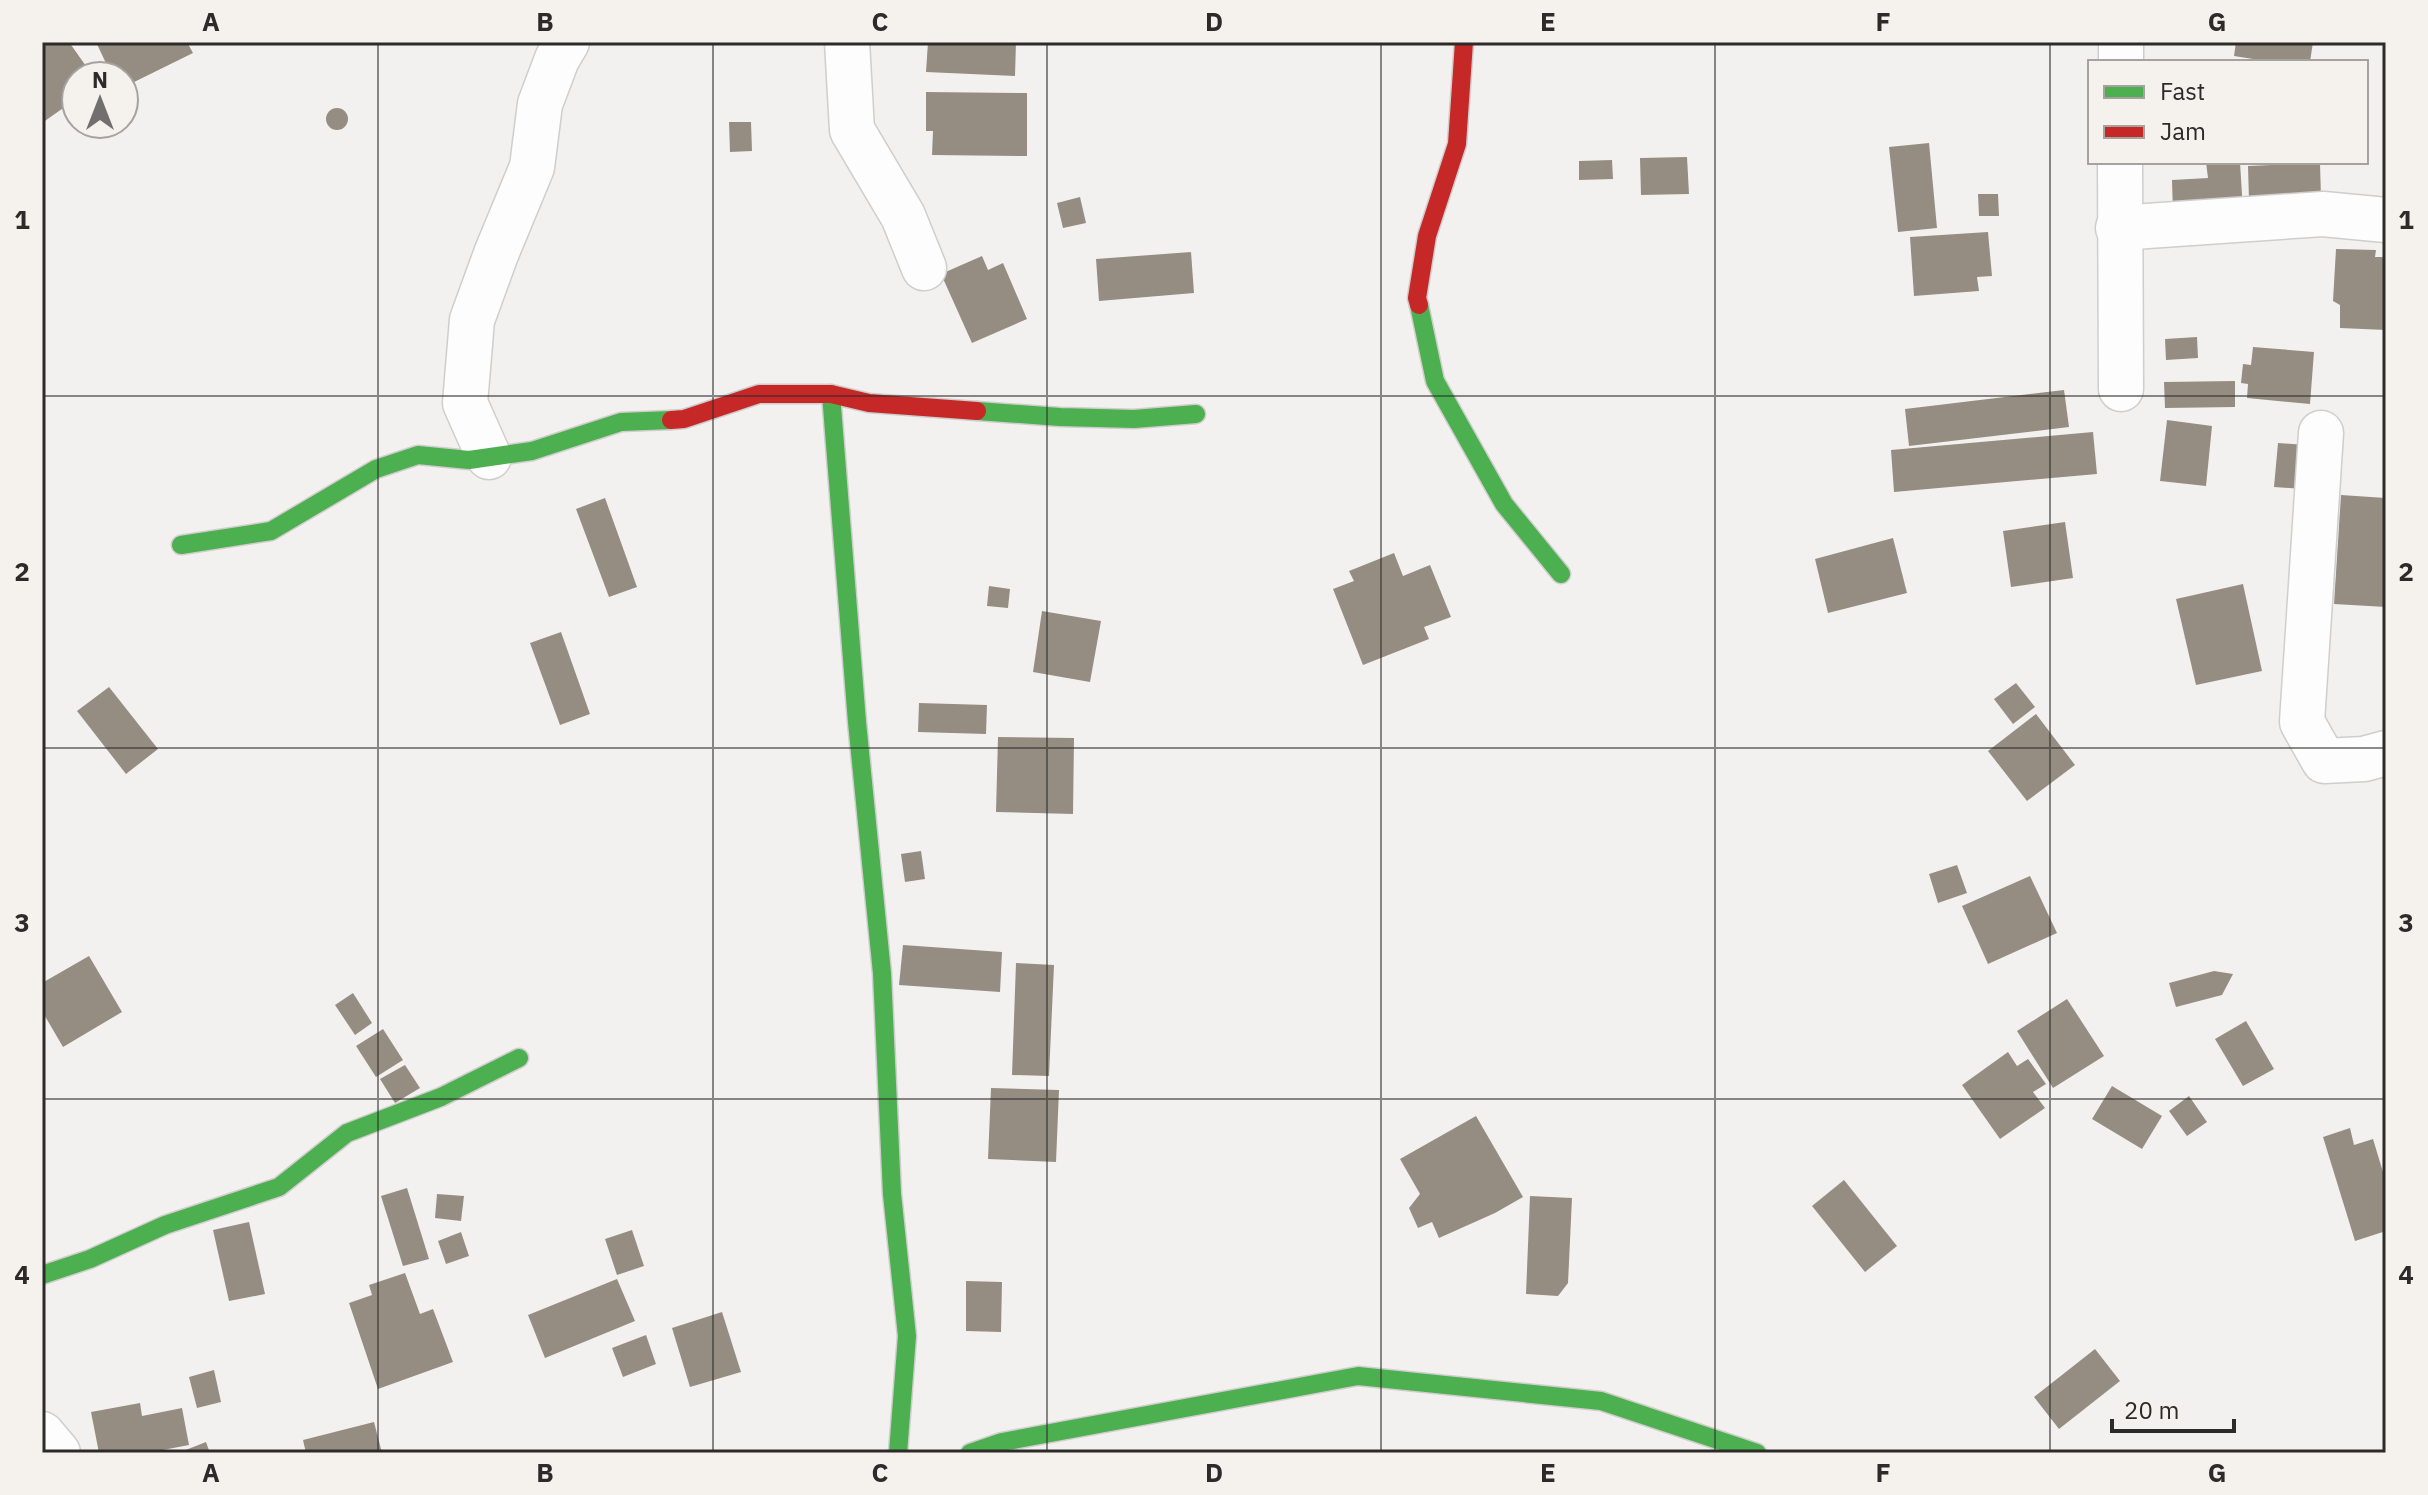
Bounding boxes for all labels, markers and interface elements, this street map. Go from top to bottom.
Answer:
text: A [202,4,220,38]
text: B [536,4,554,38]
text: C [872,4,889,38]
text: D [1205,4,1223,38]
text: E [1540,4,1556,38]
text: F [1875,4,1891,38]
text: G [2208,4,2226,38]
north arrow [60,60,140,140]
legend [2088,60,2368,164]
text: N [92,65,108,94]
text: Fast [2160,75,2205,107]
text: Jam [2160,115,2206,147]
text: 1 [14,202,30,236]
text: 1 [2398,202,2414,236]
text: 2 [14,554,30,588]
text: 2 [2398,554,2414,588]
text: 3 [14,905,30,939]
text: 3 [2398,905,2414,939]
text: 4 [14,1257,30,1291]
text: 4 [2398,1257,2414,1291]
scale bar [2112,1383,2234,1433]
text: 20 m [2124,1394,2179,1426]
text: A [202,1455,220,1489]
text: B [536,1455,554,1489]
text: C [872,1455,889,1489]
text: D [1205,1455,1223,1489]
text: E [1540,1455,1556,1489]
text: F [1875,1455,1891,1489]
text: G [2208,1455,2226,1489]

